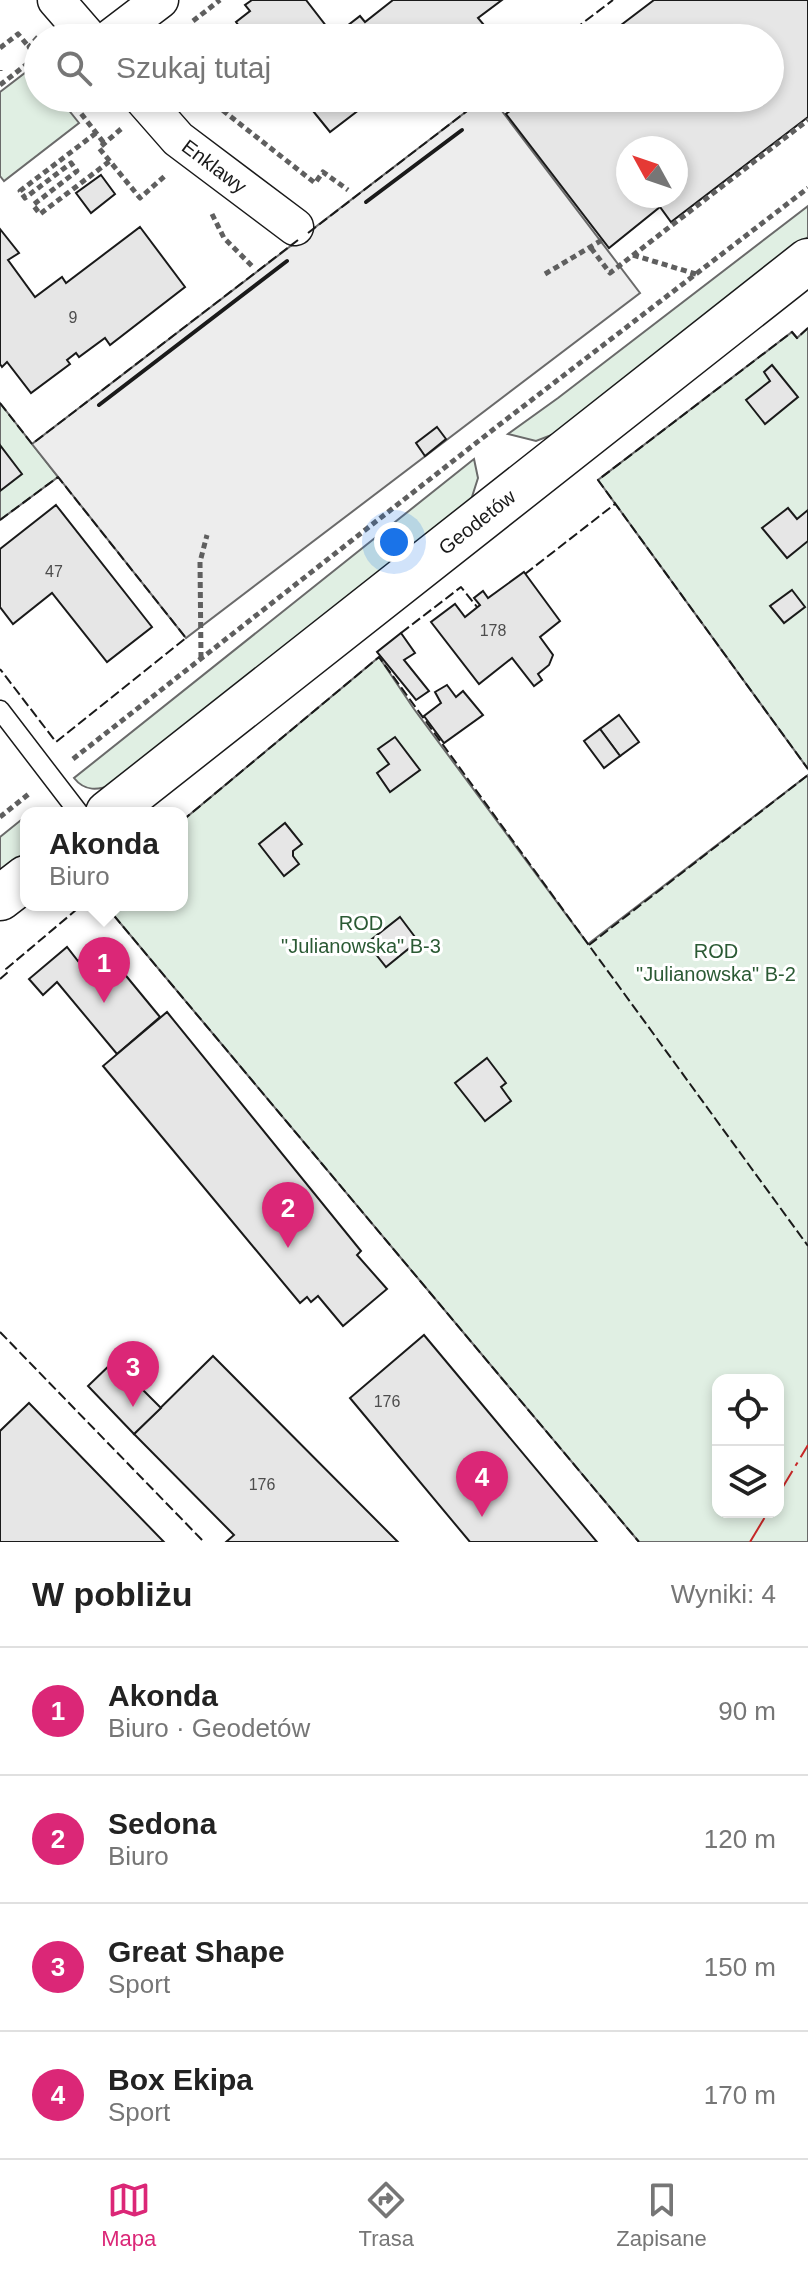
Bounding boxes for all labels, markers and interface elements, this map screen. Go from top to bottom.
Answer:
search box [24,24,784,112]
icon: search [52,46,96,90]
text: Szukaj tutaj [116,51,271,84]
street label: Enklawy [178,135,251,197]
north arrow [616,136,688,208]
house number: 9 [69,309,78,326]
street label: Geodetów [434,485,520,559]
your location [374,522,414,562]
house number: 47 [45,563,63,580]
house number: 178 [480,622,506,639]
popup [20,807,188,911]
text: Akonda [49,827,159,860]
text: Biuro [49,861,110,891]
park label: ROD "Julianowska" B-3 [281,912,441,957]
pin: 1 [78,937,130,1003]
park label: ROD "Julianowska" B-2 [636,940,796,985]
pin: 2 [262,1182,314,1248]
pin: 3 [107,1341,159,1407]
map controls [712,1374,784,1518]
button: locate [712,1374,784,1446]
house number: 176 [374,1393,400,1410]
button: layers [712,1446,784,1518]
pin: 4 [456,1451,508,1517]
house number: 176 [249,1476,275,1493]
text: W pobliżu [32,1575,193,1613]
text: Wyniki: 4 [671,1579,776,1609]
text: Akonda [108,1679,218,1712]
text: 1 [51,1696,65,1726]
text: 90 m [718,1696,776,1726]
text: Biuro · Geodetów [108,1713,310,1743]
text: Sedona [108,1807,216,1840]
text: 2 [51,1824,65,1854]
text: 120 m [704,1824,776,1854]
text: Biuro [108,1841,169,1871]
text: Great Shape [108,1935,285,1968]
text: 3 [51,1952,65,1982]
text: 150 m [704,1952,776,1982]
text: Sport [108,1969,170,1999]
text: Box Ekipa [108,2063,253,2096]
text: 4 [51,2080,65,2110]
text: 170 m [704,2080,776,2110]
text: Sport [108,2097,170,2127]
tab: Mapa [101,2178,156,2252]
tab: Trasa [359,2178,414,2252]
tab: Zapisane [616,2178,707,2252]

